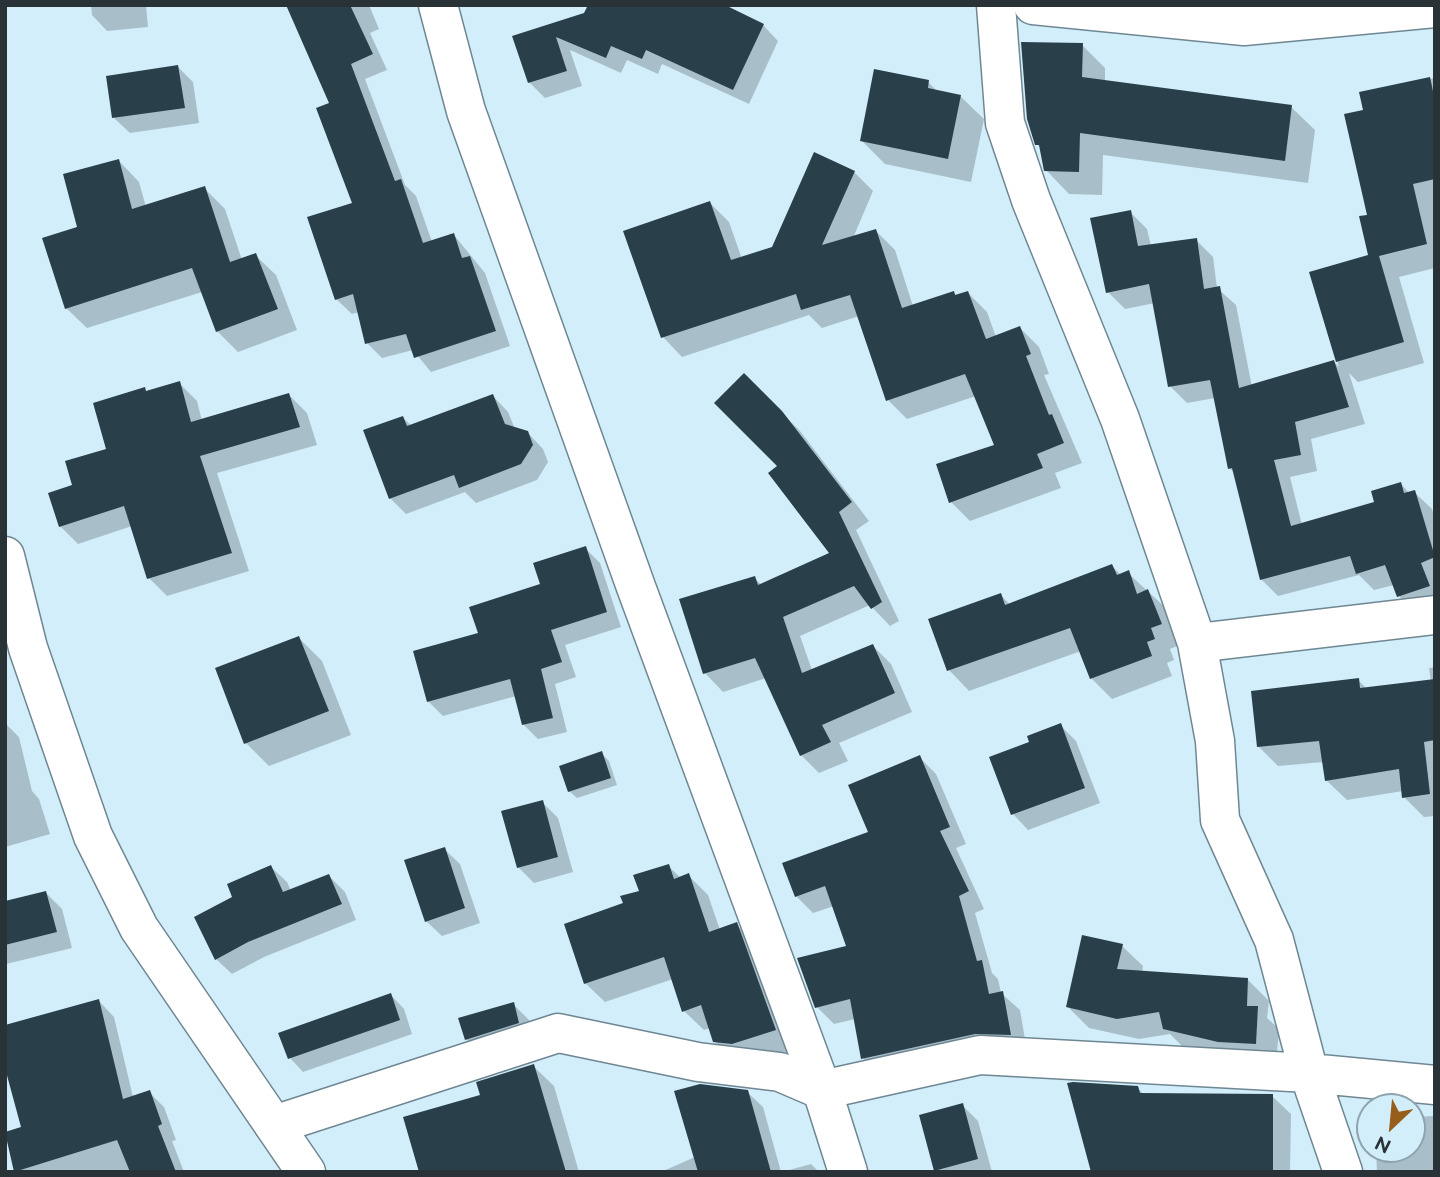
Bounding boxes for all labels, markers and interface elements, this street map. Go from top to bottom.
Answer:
north arrow [1356,1093,1426,1163]
text: N [1371,1132,1394,1158]

